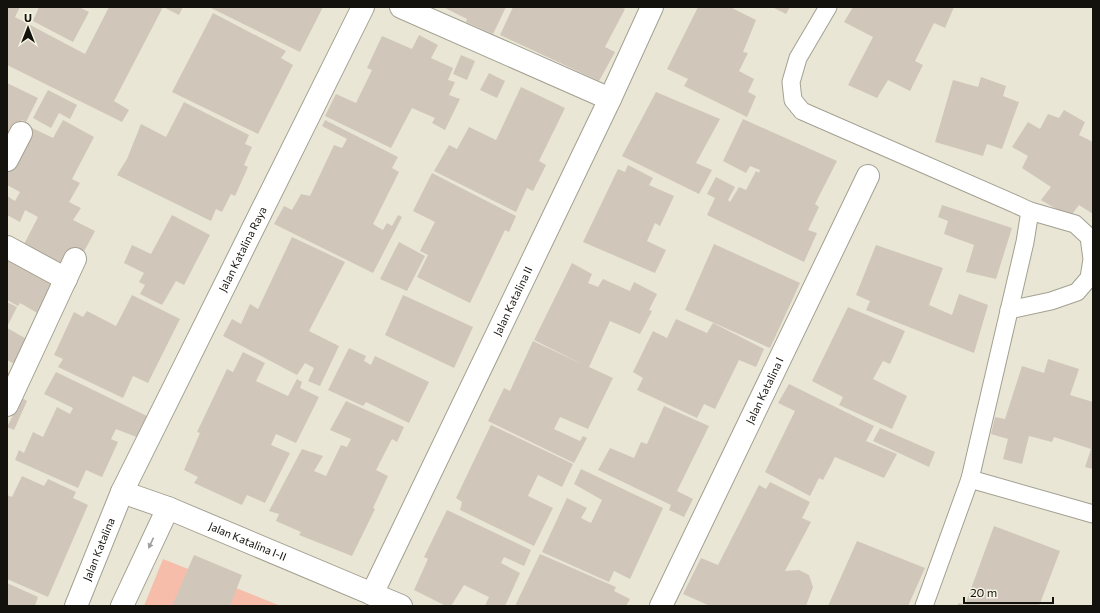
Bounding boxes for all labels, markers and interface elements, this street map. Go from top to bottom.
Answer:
north arrow [8,8,48,48]
text: U [24,11,32,24]
street label: Jalan Katalina Raya [216,204,269,294]
street label: Jalan Katalina II [490,264,535,338]
street label: Jalan Katalina I [743,355,786,426]
street label: Jalan Katalina [80,516,117,583]
street label: Jalan Katalina I-II [207,519,289,563]
one-way arrow [148,537,154,549]
scale bar [964,579,1053,605]
text: 20 m [970,585,997,599]

